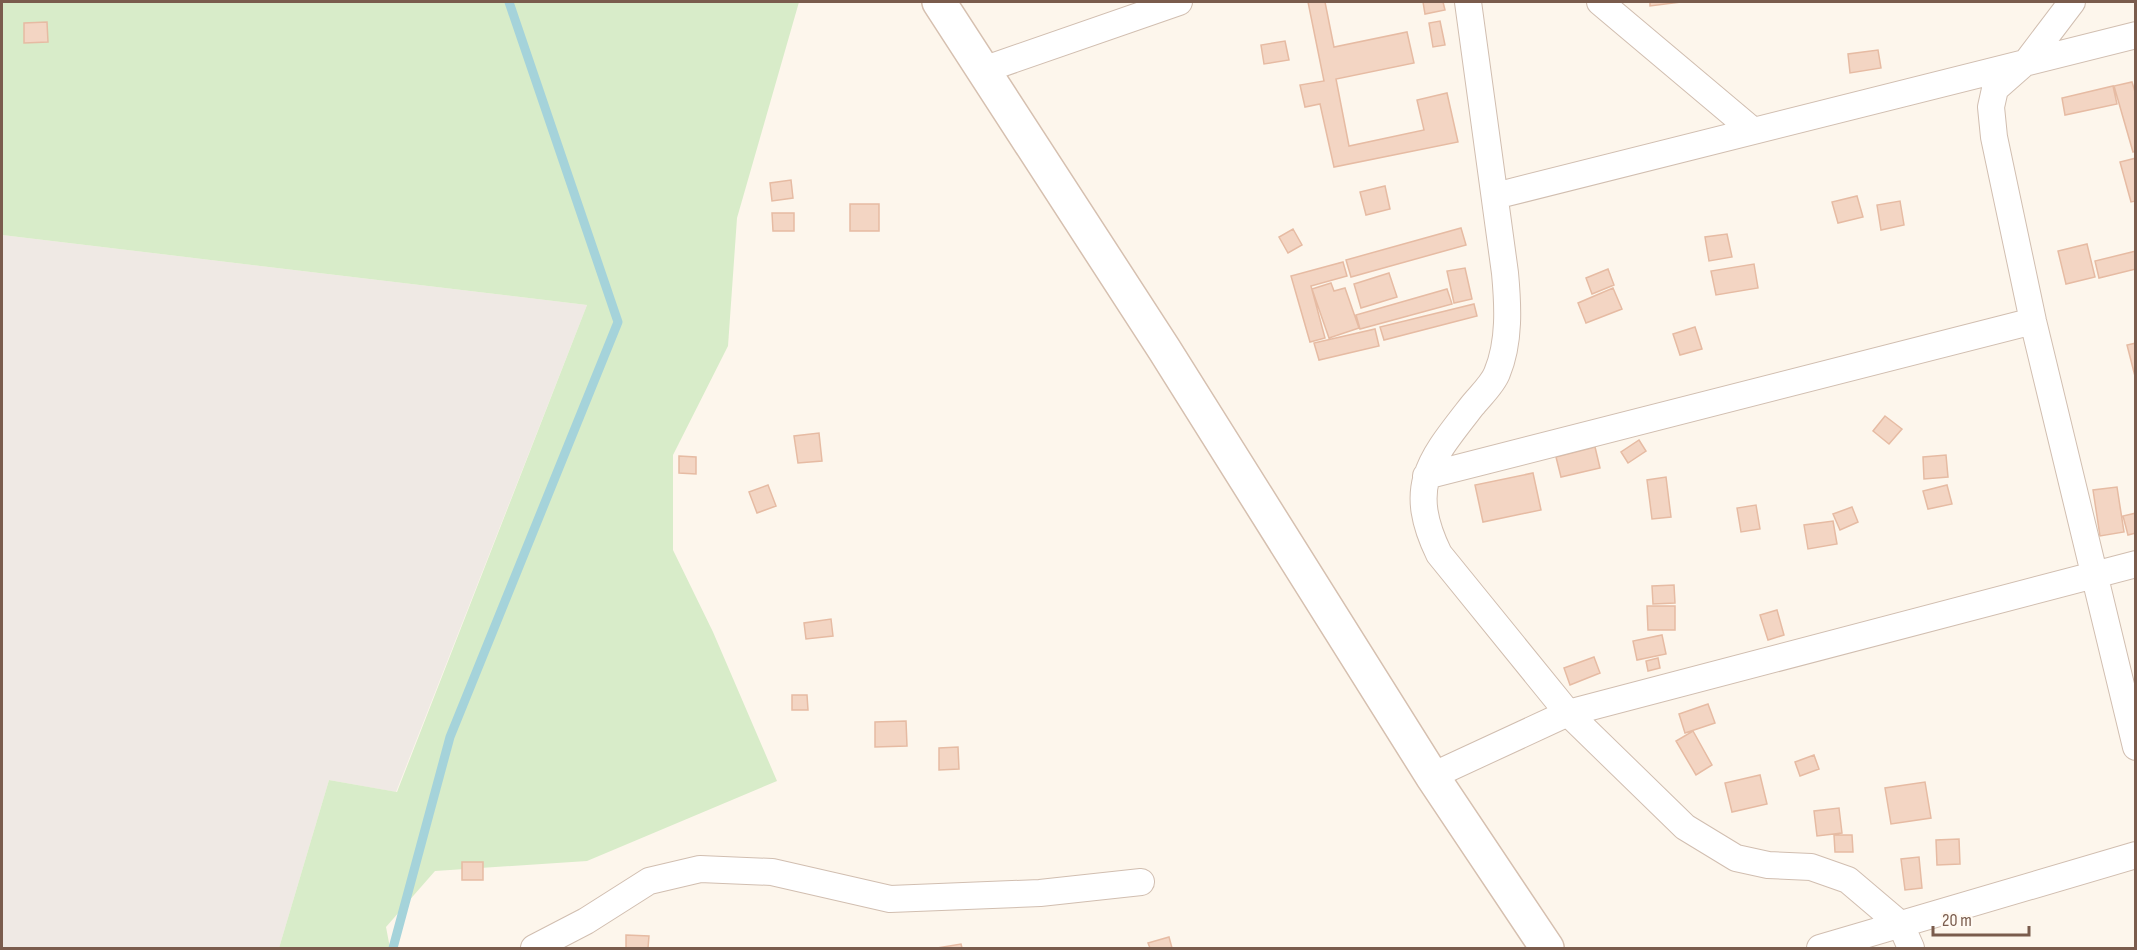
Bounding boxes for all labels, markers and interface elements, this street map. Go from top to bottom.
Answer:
scale bar [1933,899,2029,937]
text: 20 m [1942,910,1972,931]

